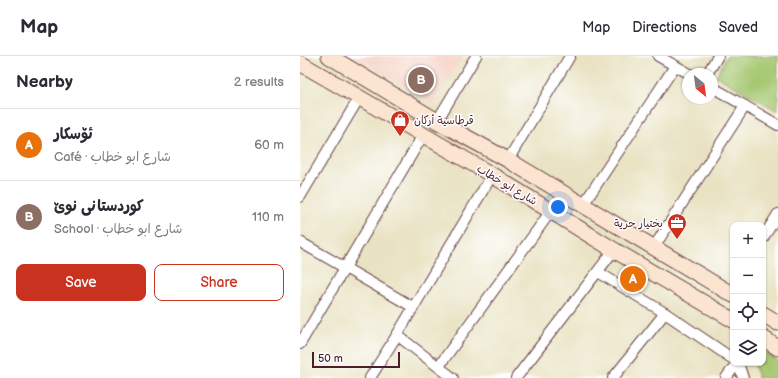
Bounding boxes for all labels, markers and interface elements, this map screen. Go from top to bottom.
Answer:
text: Map [20,16,58,39]
text: Map [582,19,610,36]
text: Directions [632,19,697,36]
text: Saved [719,19,758,36]
pin: B [408,65,434,95]
north arrow [682,68,718,104]
text: Nearby [16,72,73,92]
text: 2 results [234,74,284,90]
shop icon: قرطاسية أركان [389,109,411,137]
place label: قرطاسية أركان [414,114,474,127]
text: ئۆسکار [54,125,93,144]
text: A [25,137,33,153]
text: 60 m [254,137,284,153]
text: Café · شارع ابو خطاب [54,149,171,165]
street label: شارع ابو خطاب [473,162,539,210]
text: کوردستانی نوێ [54,197,144,216]
your location [548,197,568,217]
text: B [24,209,34,225]
text: 110 m [252,209,284,225]
office icon: بختيار حرية [666,212,688,240]
place label: بختيار حرية [614,217,663,231]
text: School · شارع ابو خطاب [54,221,182,237]
map controls [730,222,766,366]
button: + [730,222,766,258]
button: − [730,258,766,294]
button: Save [16,264,146,301]
button: Share [154,264,284,301]
pin: A [620,264,646,294]
button: locate [730,294,766,330]
button: layers [730,330,766,366]
scale bar [312,350,400,369]
text: 50 m [318,352,343,365]

